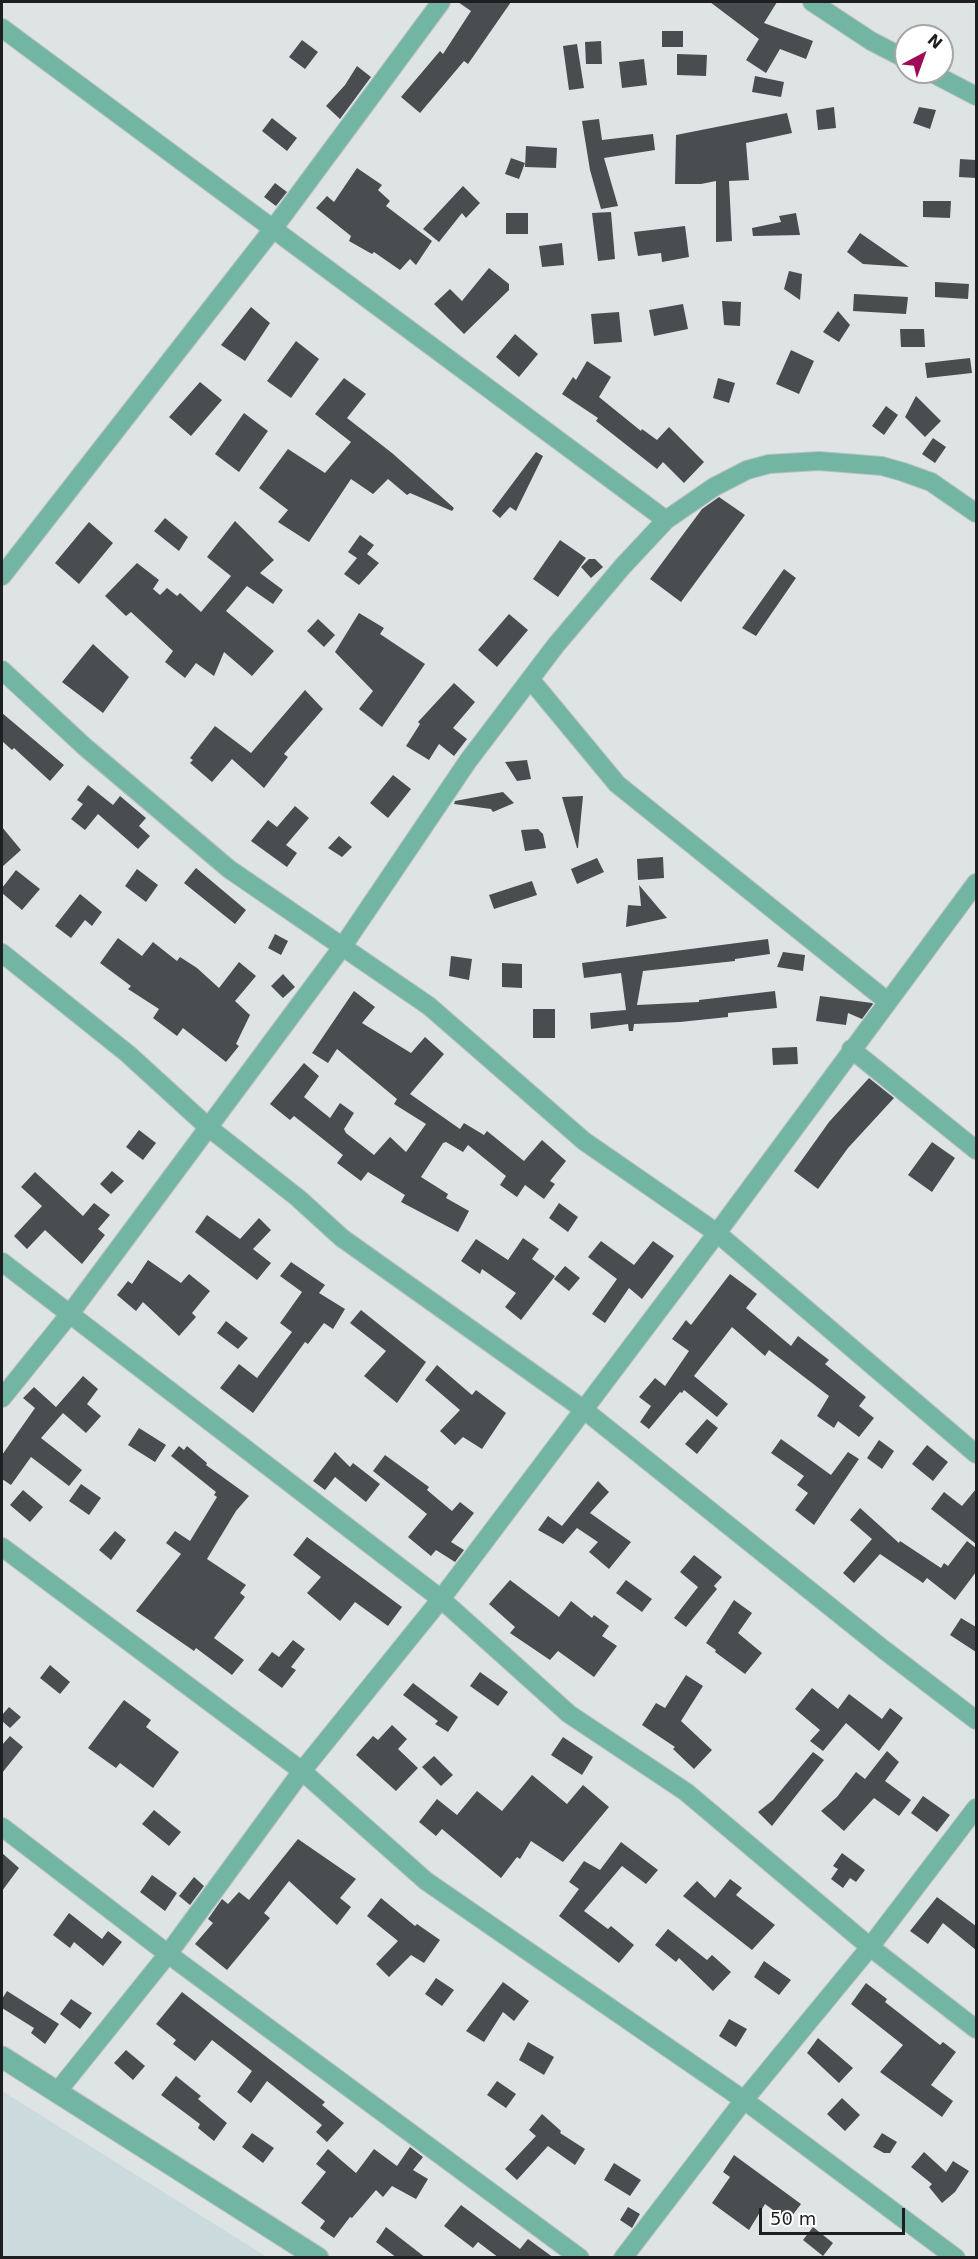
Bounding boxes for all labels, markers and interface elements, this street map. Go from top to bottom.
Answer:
north arrow [894,24,954,84]
text: N [924,30,946,53]
scale bar [762,2196,908,2234]
text: 50 m [770,2208,816,2229]

